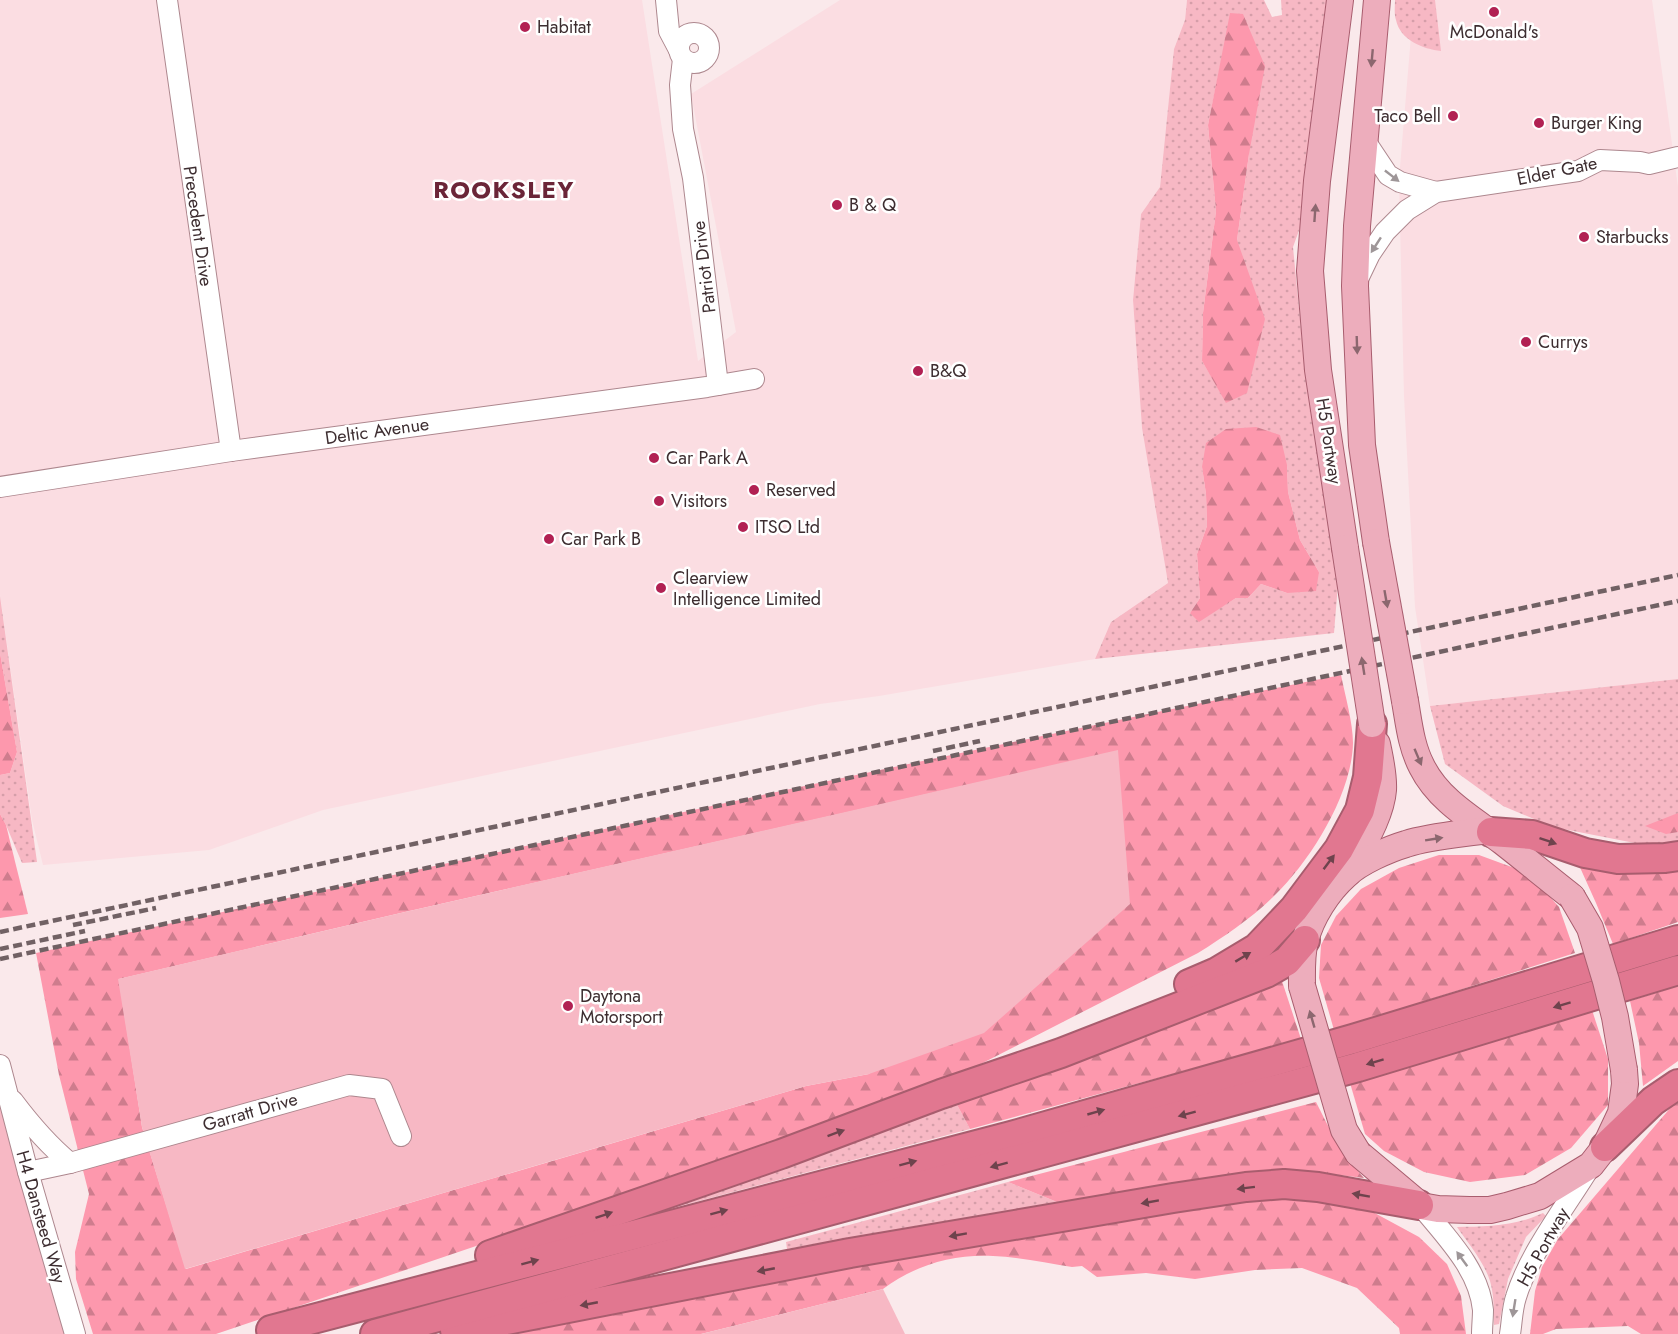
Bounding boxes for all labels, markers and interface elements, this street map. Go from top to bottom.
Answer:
marker: McDonald's [1487,5,1501,19]
place label: Habitat [537,14,591,40]
place label: McDonald's [1450,19,1538,45]
marker: Habitat [518,20,532,34]
one-way arrow [1367,49,1377,68]
place label: Taco Bell [1374,103,1441,129]
marker: Taco Bell [1446,109,1460,123]
place label: Burger King [1551,110,1642,136]
marker: Burger King [1532,116,1546,130]
street label: Elder Gate [1515,150,1599,192]
street label: Precedent Drive [177,164,219,288]
one-way arrow [1384,170,1400,182]
district label: ROOKSLEY [433,172,575,207]
place label: B & Q [849,192,897,218]
marker: B & Q [830,198,844,212]
one-way arrow [1310,203,1320,222]
street label: Patriot Drive [685,219,723,315]
place label: Starbucks [1596,224,1669,250]
marker: Starbucks [1577,230,1591,244]
one-way arrow [1370,236,1382,252]
place label: Currys [1538,329,1588,355]
one-way arrow [1353,335,1362,354]
marker: Currys [1519,335,1533,349]
place label: B&Q [930,358,967,384]
marker: B&Q [911,364,925,378]
street label: H5 Portway [1309,396,1349,486]
street label: Deltic Avenue [323,411,431,451]
place label: Car Park A [666,445,748,471]
marker: Car Park A [647,451,661,465]
place label: Reserved [766,477,836,503]
marker: Reserved [747,483,761,497]
place label: Visitors [671,488,727,514]
marker: Visitors [652,494,666,508]
place label: ITSO Ltd [755,514,820,540]
marker: ITSO Ltd [736,520,750,534]
place label: Car Park B [561,526,641,552]
marker: Car Park B [542,532,556,546]
place label: Clearview Intelligence Limited [673,565,821,612]
marker: Clearview Intelligence Limited [654,581,668,595]
one-way arrow [1382,590,1391,609]
one-way arrow [1358,657,1367,676]
one-way arrow [1413,749,1423,767]
one-way arrow [1425,834,1444,843]
one-way arrow [1539,836,1557,846]
one-way arrow [1323,854,1336,870]
one-way arrow [1235,951,1251,962]
place label: Daytona Motorsport [580,983,663,1030]
marker: Daytona Motorsport [561,999,575,1013]
one-way arrow [1553,1001,1571,1010]
one-way arrow [1307,1010,1316,1028]
one-way arrow [1366,1058,1384,1067]
street label: Garratt Drive [199,1086,301,1138]
one-way arrow [1087,1106,1105,1116]
one-way arrow [1178,1109,1196,1119]
one-way arrow [827,1128,845,1138]
street label: H4 Dansteed Way [10,1147,72,1287]
one-way arrow [898,1157,917,1167]
one-way arrow [990,1161,1008,1170]
one-way arrow [1236,1183,1255,1193]
one-way arrow [1351,1190,1370,1199]
one-way arrow [1140,1198,1159,1207]
street label: H5 Portway [1511,1203,1575,1291]
one-way arrow [710,1207,728,1217]
one-way arrow [595,1210,613,1220]
one-way arrow [948,1231,967,1240]
one-way arrow [1456,1252,1468,1268]
one-way arrow [521,1256,540,1266]
one-way arrow [756,1266,775,1275]
one-way arrow [1510,1298,1519,1317]
one-way arrow [579,1300,598,1309]

